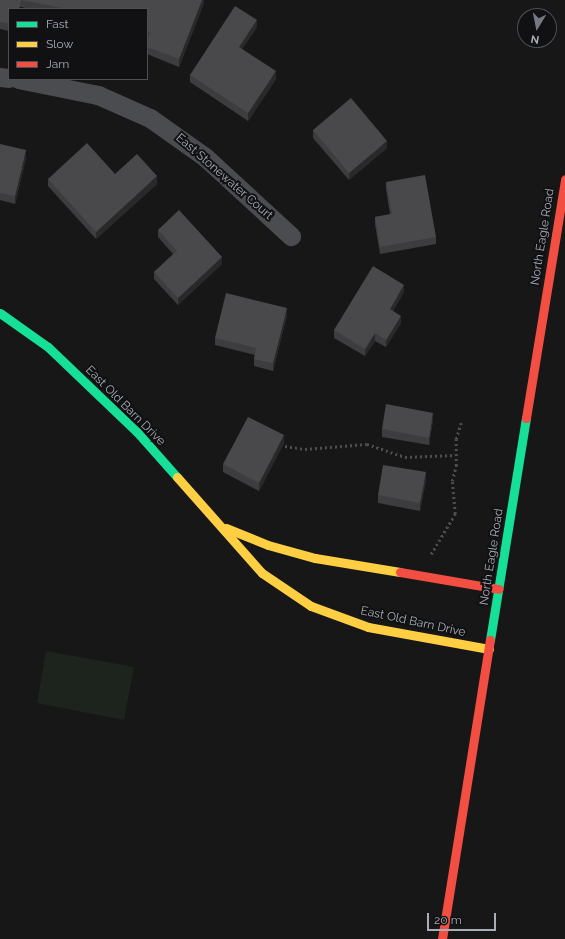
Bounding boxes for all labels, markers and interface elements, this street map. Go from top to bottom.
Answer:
legend [8,8,148,80]
north arrow [517,8,557,48]
text: Fast [46,17,69,31]
text: N [530,32,540,46]
text: Slow [46,37,73,51]
text: Jam [46,57,69,71]
street label: East Stonewater Court [173,131,275,223]
street label: North Eagle Road [528,187,558,287]
street label: East Old Barn Drive [82,363,168,449]
street label: North Eagle Road [477,507,507,607]
street label: East Old Barn Drive [359,604,467,640]
scale bar [429,905,498,931]
text: 20 m [434,913,462,927]

